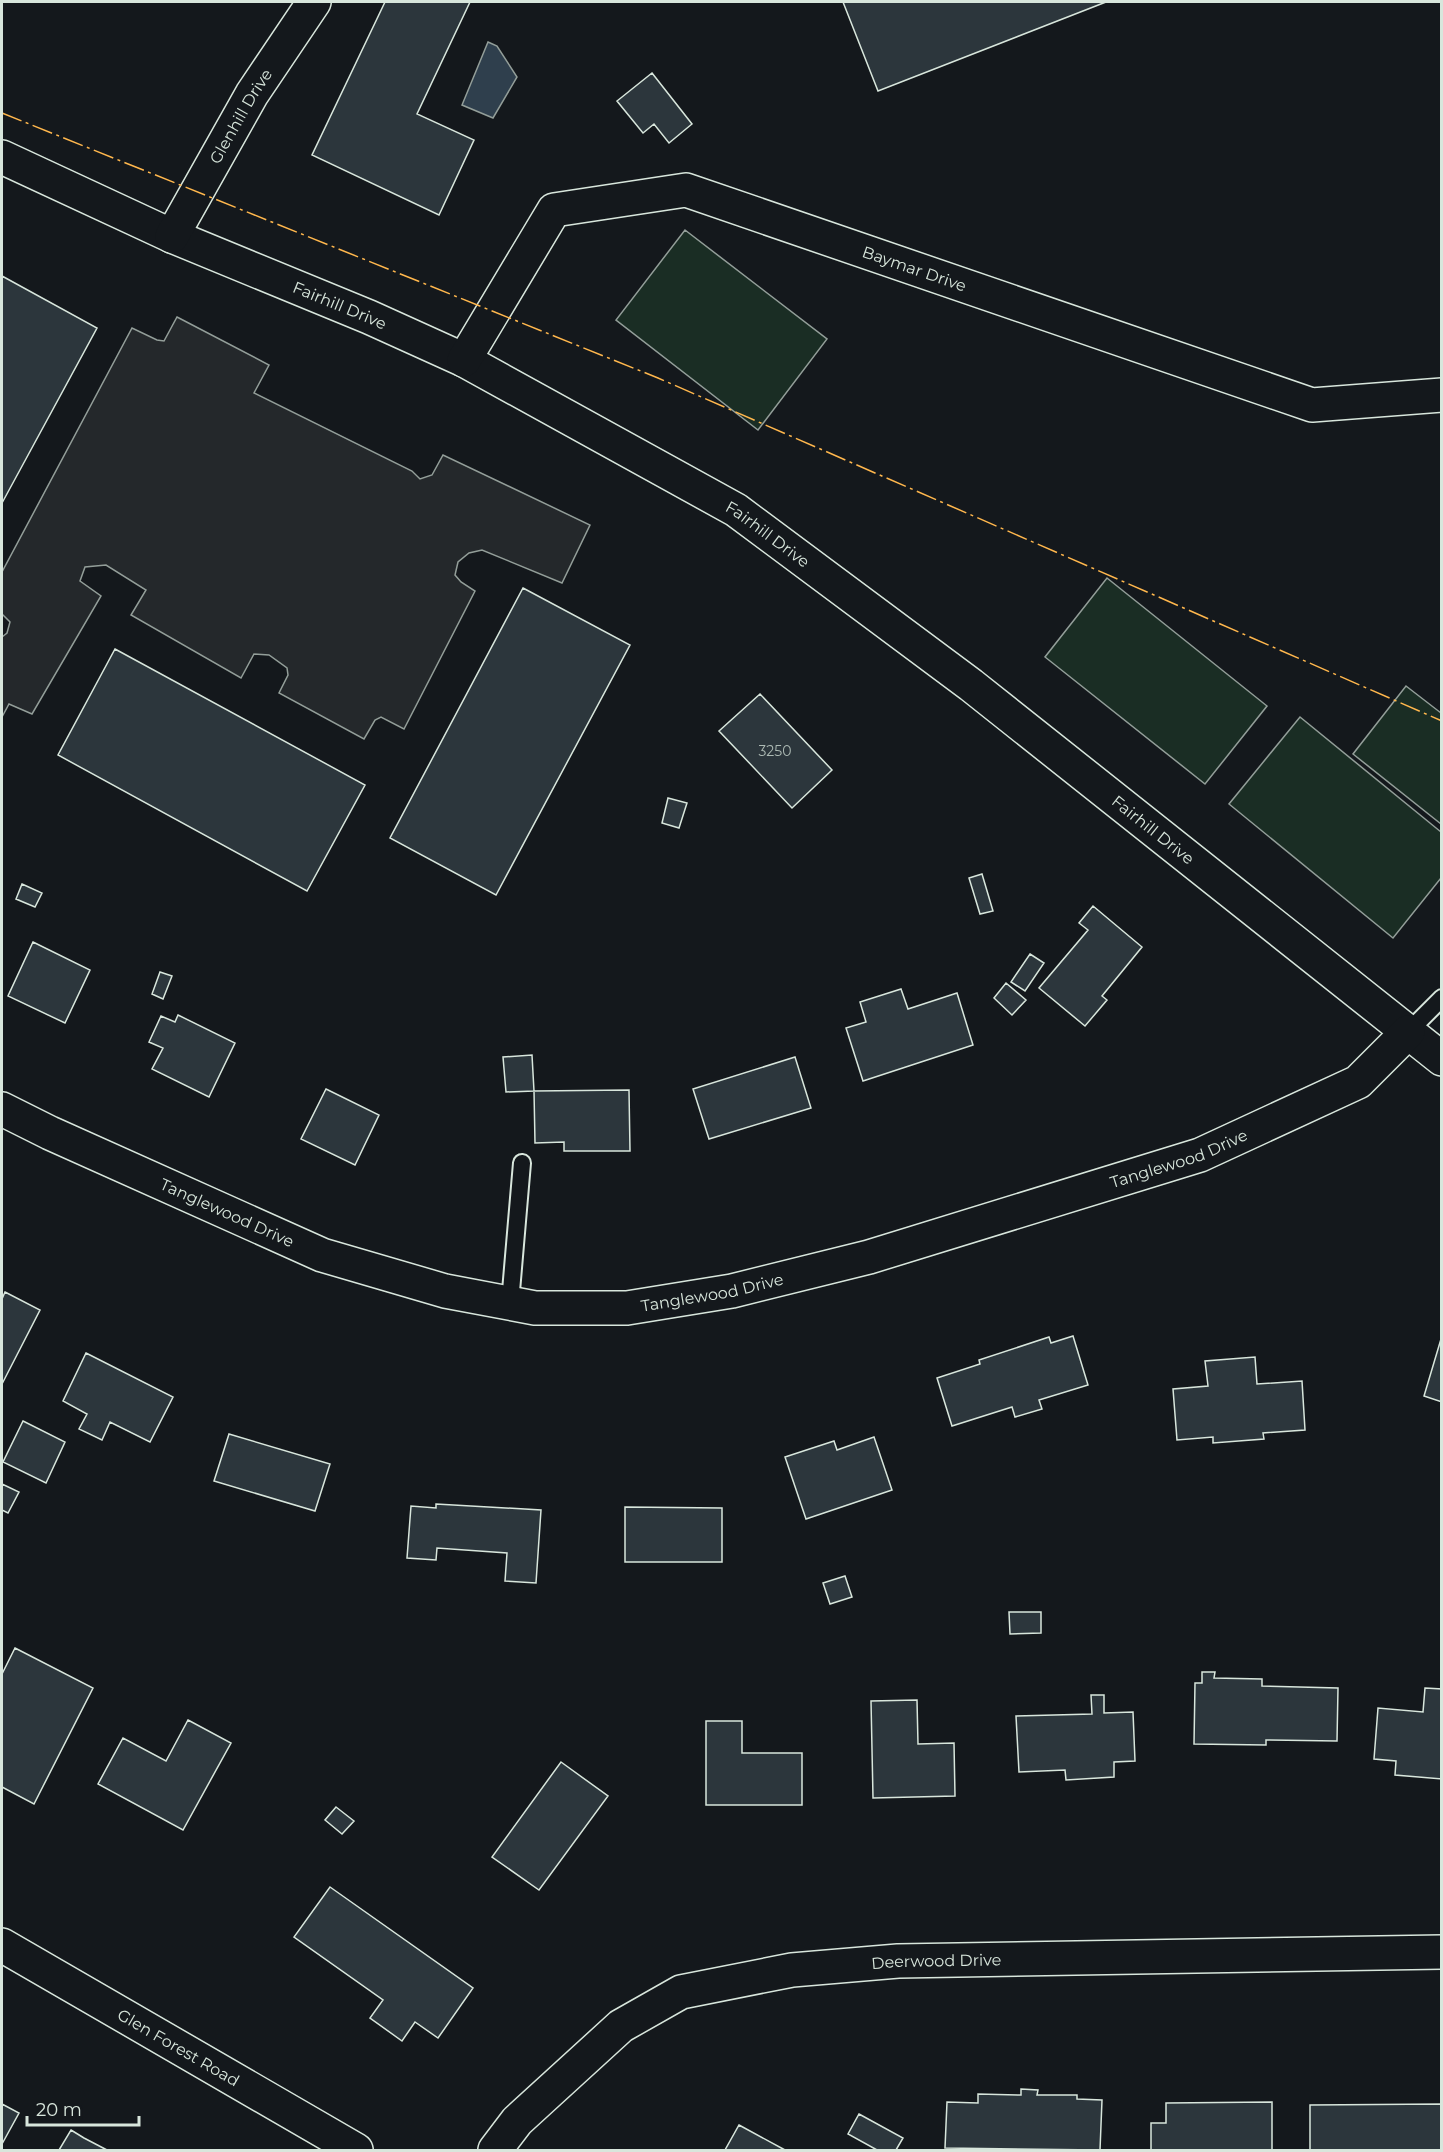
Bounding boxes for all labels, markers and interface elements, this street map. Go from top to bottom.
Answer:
street label: Glenhill Drive [206,65,276,167]
street label: Baymar Drive [860,242,969,296]
street label: Fairhill Drive [290,278,389,334]
street label: Fairhill Drive [722,497,813,571]
house number: 3250 [759,742,791,760]
street label: Fairhill Drive [1108,792,1198,869]
street label: Tanglewood Drive [1108,1125,1250,1192]
street label: Tanglewood Drive [157,1175,297,1251]
street label: Tanglewood Drive [639,1270,785,1316]
street label: Deerwood Drive [871,1950,1001,1973]
street label: Glen Forest Road [114,2005,243,2090]
scale bar [27,2089,140,2127]
text: 20 m [36,2099,82,2121]

